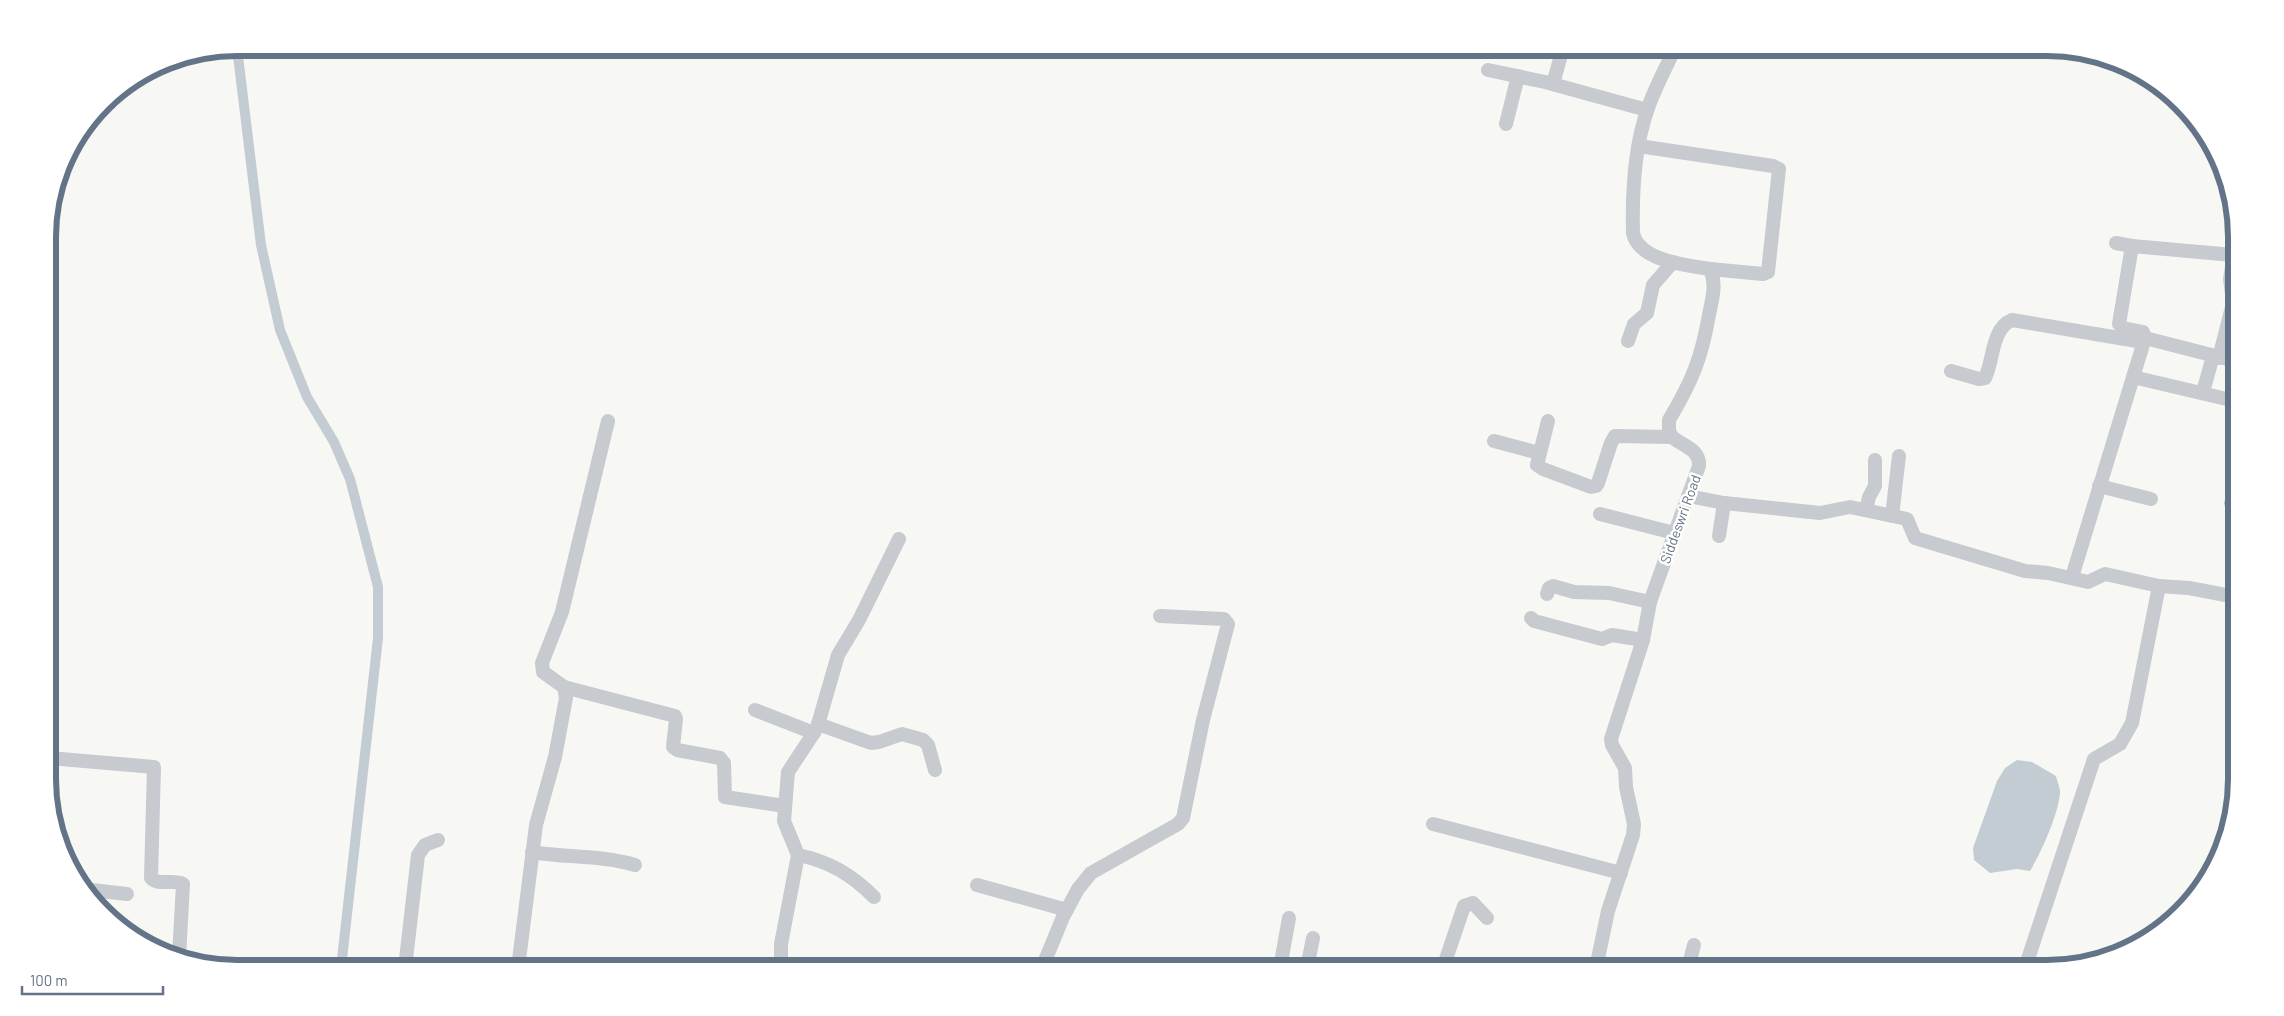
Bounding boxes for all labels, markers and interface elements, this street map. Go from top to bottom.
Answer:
street label: Siddeswri Road [1656,472,1704,566]
scale bar [22,964,164,996]
text: 100 m [30,971,68,989]

